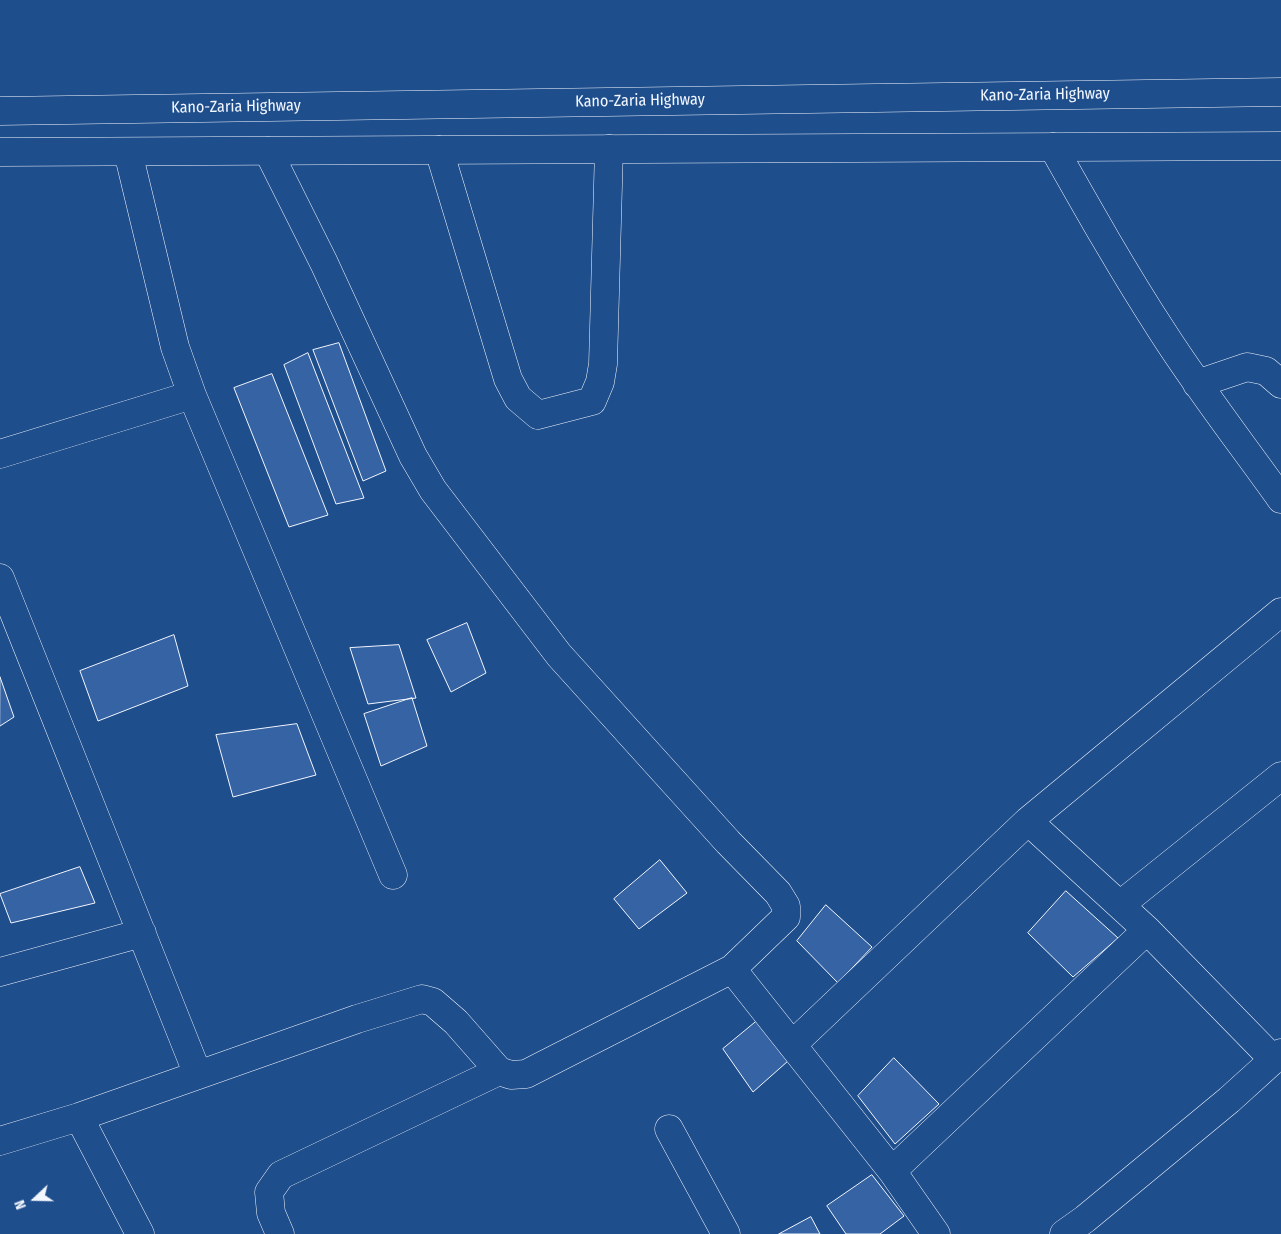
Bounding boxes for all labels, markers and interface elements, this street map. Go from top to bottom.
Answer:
street label: Kano-Zaria Highway [980,84,1110,106]
street label: Kano-Zaria Highway [575,90,705,112]
street label: Kano-Zaria Highway [171,96,301,118]
north arrow [10,1174,60,1224]
text: N [11,1198,30,1212]

